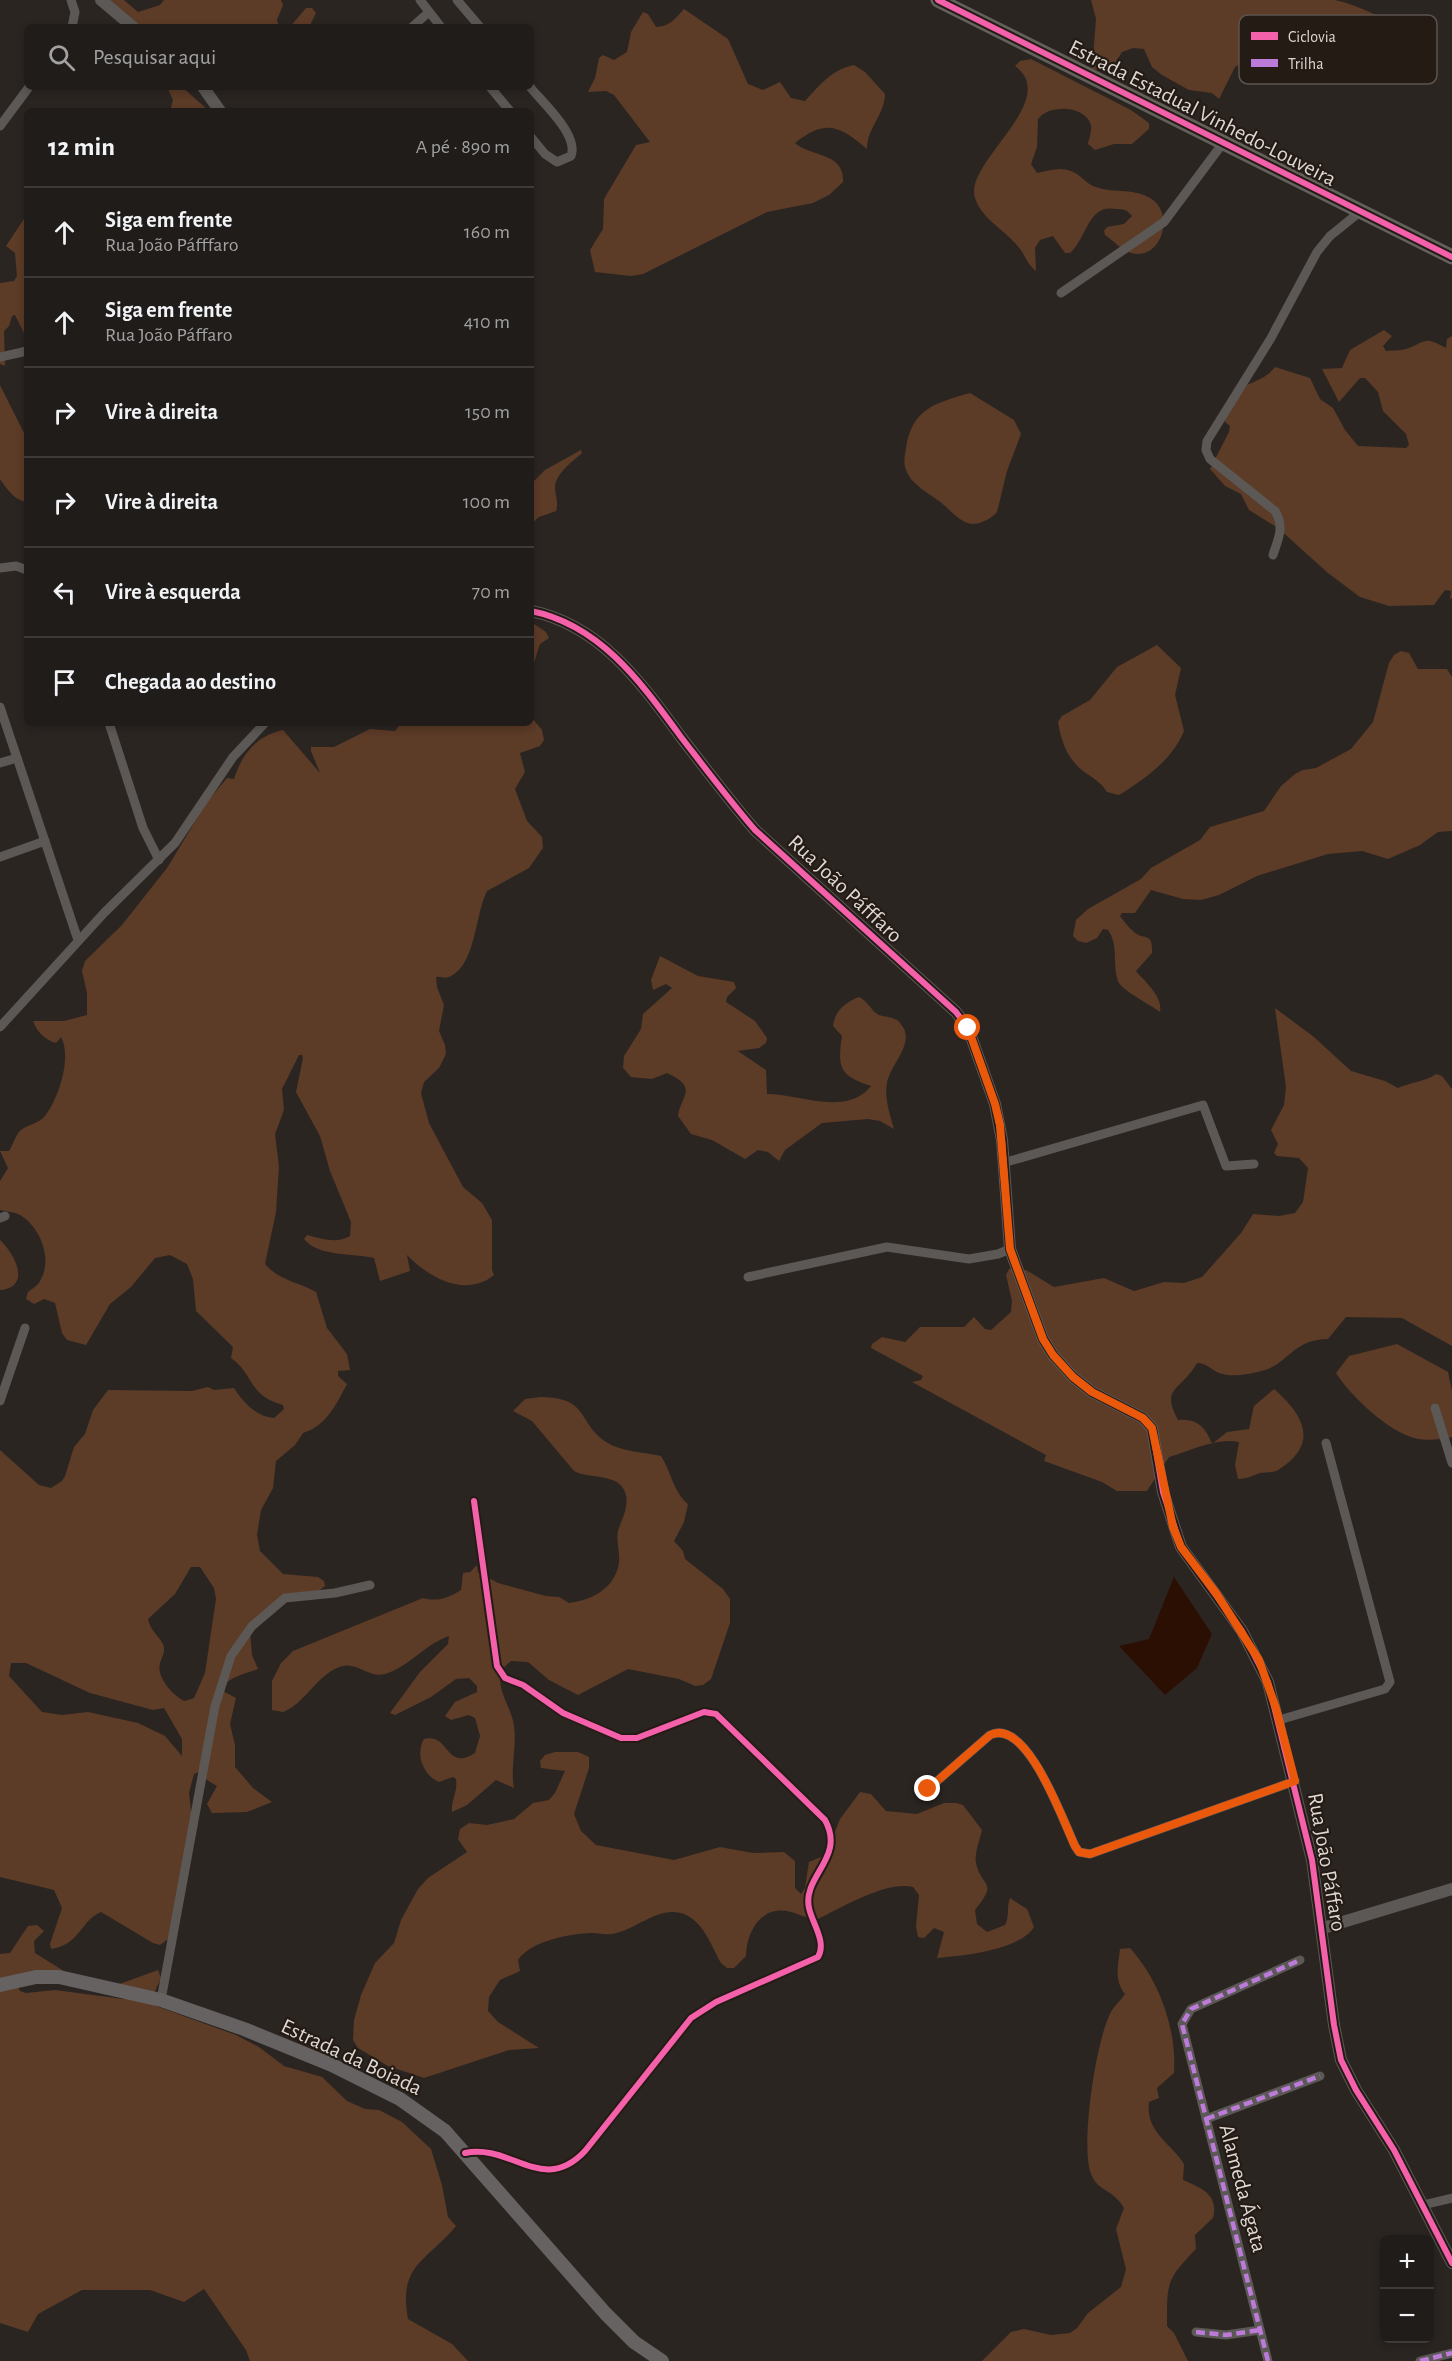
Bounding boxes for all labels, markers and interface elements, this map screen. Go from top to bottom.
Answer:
legend [1239,15,1437,84]
search box [24,24,534,90]
text: Ciclovia [1288,29,1336,45]
street label: Estrada Estadual Vinhedo-Louveira [1065,36,1340,190]
icon: search [45,41,78,74]
text: Pesquisar aqui [93,46,216,68]
text: Trilha [1288,56,1324,72]
text: 12 min [48,134,115,160]
text: A pé · 890 m [416,137,510,157]
text: Siga em frente [105,209,232,231]
icon: ahead [48,216,81,249]
text: 160 m [464,222,510,242]
text: Rua João Páfffaro [105,235,239,255]
text: Siga em frente [105,299,232,321]
icon: ahead [48,306,81,339]
text: 410 m [464,312,510,332]
text: Rua João Páffaro [105,325,233,345]
icon: right [48,396,81,429]
text: Vire à direita [105,401,218,423]
text: 150 m [465,402,510,422]
icon: right [48,486,81,519]
text: Vire à direita [105,491,218,513]
text: 100 m [463,492,510,512]
icon: left [48,576,81,609]
text: Vire à esquerda [105,581,241,603]
text: 70 m [472,582,510,602]
icon: arrive [48,666,81,699]
text: Chegada ao destino [105,671,276,693]
street label: Rua João Páfffaro [784,831,907,947]
route start [954,1014,980,1040]
route end [914,1775,940,1801]
street label: Rua João Páffaro [1304,1791,1350,1933]
street label: Estrada da Boiada [278,2015,425,2099]
street label: Alameda Ágata [1215,2122,1272,2255]
map controls [1380,2235,1434,2343]
button: + [1380,2235,1434,2289]
button: − [1380,2289,1434,2343]

